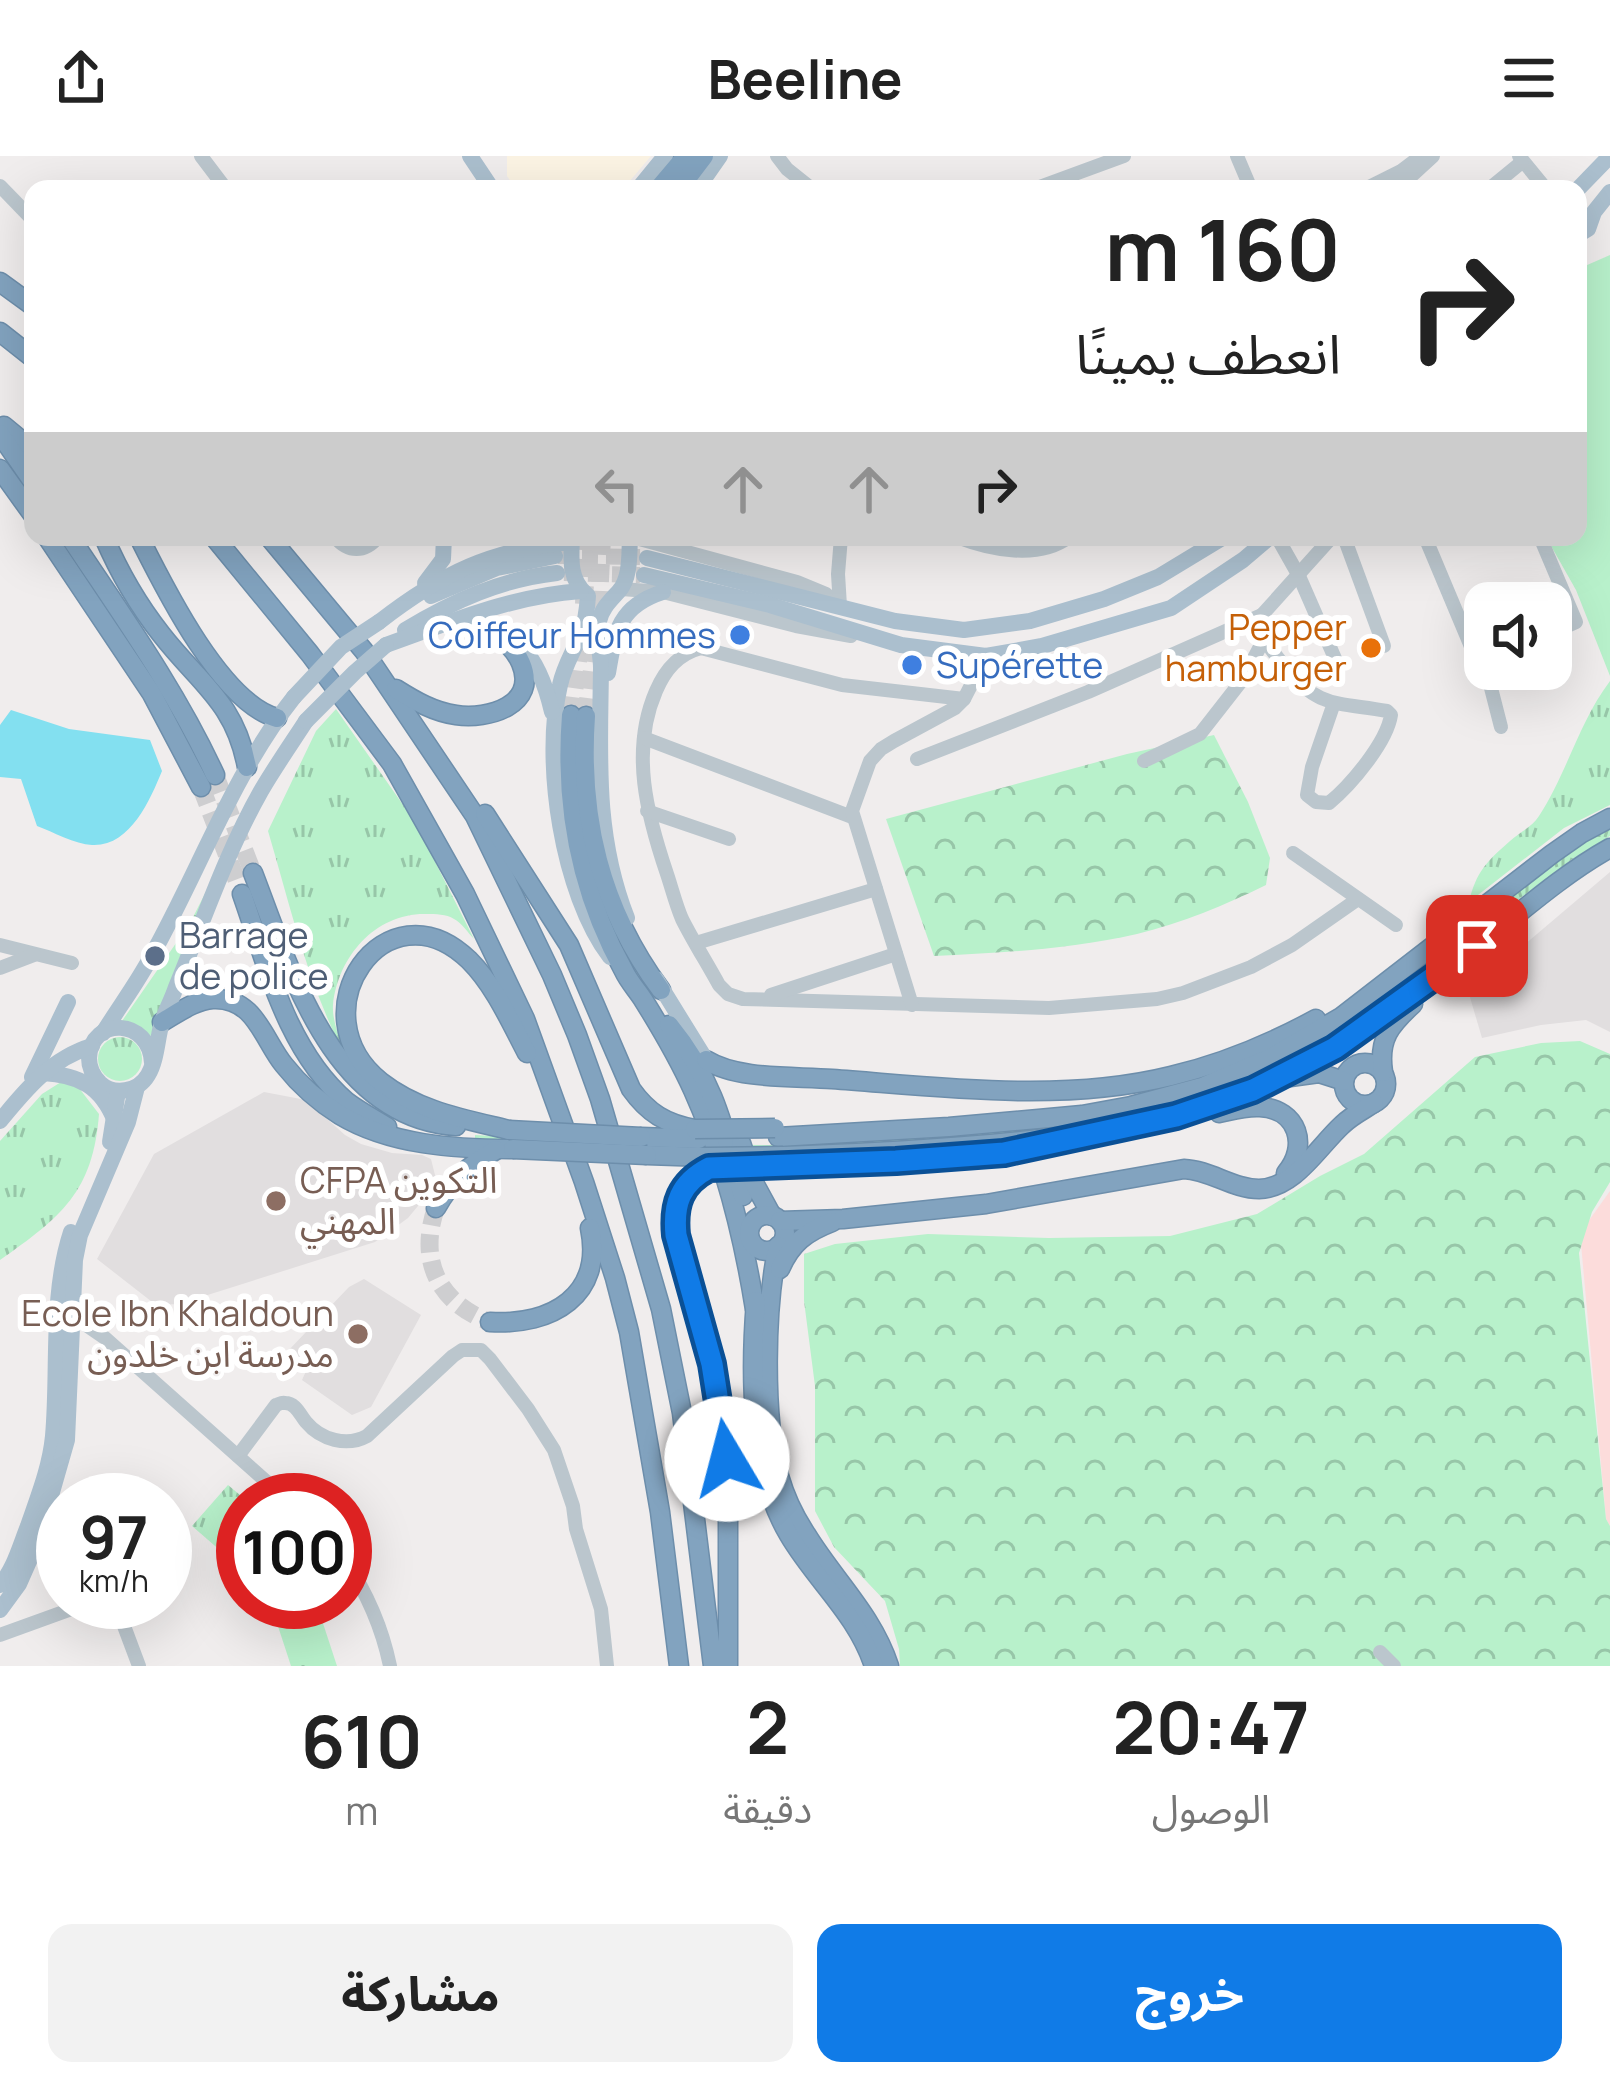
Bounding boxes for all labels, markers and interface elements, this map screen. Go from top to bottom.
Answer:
text: Beeline [707,41,903,115]
icon: share [48,45,114,111]
icon: menu [1496,45,1562,111]
text: 160 m [1104,191,1341,306]
icon: right [1383,228,1539,384]
text: انعطف يمينًا [1075,316,1341,390]
icon: left [584,456,650,522]
icon: ahead [710,456,776,522]
icon: ahead [836,456,902,522]
icon: right [962,456,1028,522]
map controls [1464,582,1572,690]
button: sound [1464,582,1572,690]
place label: Pepper hamburger [1165,602,1347,692]
place label: Coiffeur Hommes [428,610,716,659]
marker: Coiffeur Hommes [727,622,753,648]
marker: Pepper hamburger [1358,635,1384,661]
place label: Supérette [936,640,1103,689]
marker: Supérette [899,652,925,678]
pin [1426,895,1528,997]
place label: Barrage de police [179,910,328,1000]
icon: arrive [1444,913,1510,979]
marker: Barrage de police [142,943,168,969]
place label: CFPA التكوين المهني [300,1155,498,1249]
marker: CFPA التكوين المهني [263,1188,289,1214]
place label: Ecole Ibn Khaldoun مدرسة ابن خلدون [21,1288,334,1378]
marker: Ecole Ibn Khaldoun مدرسة ابن خلدون [345,1321,371,1347]
position arrow [664,1396,790,1522]
speed limit sign: 100 [216,1473,372,1629]
text: 97 [79,1495,149,1577]
text: km/h [79,1560,149,1601]
text: 2 [746,1677,789,1776]
text: 20:47 [1113,1677,1310,1776]
text: 610 [300,1691,423,1790]
text: دقيقة [723,1781,812,1835]
text: الوصول [1152,1781,1270,1835]
text: m [345,1783,378,1837]
button: مشاركة [48,1924,793,2062]
button: خروج [817,1924,1562,2062]

